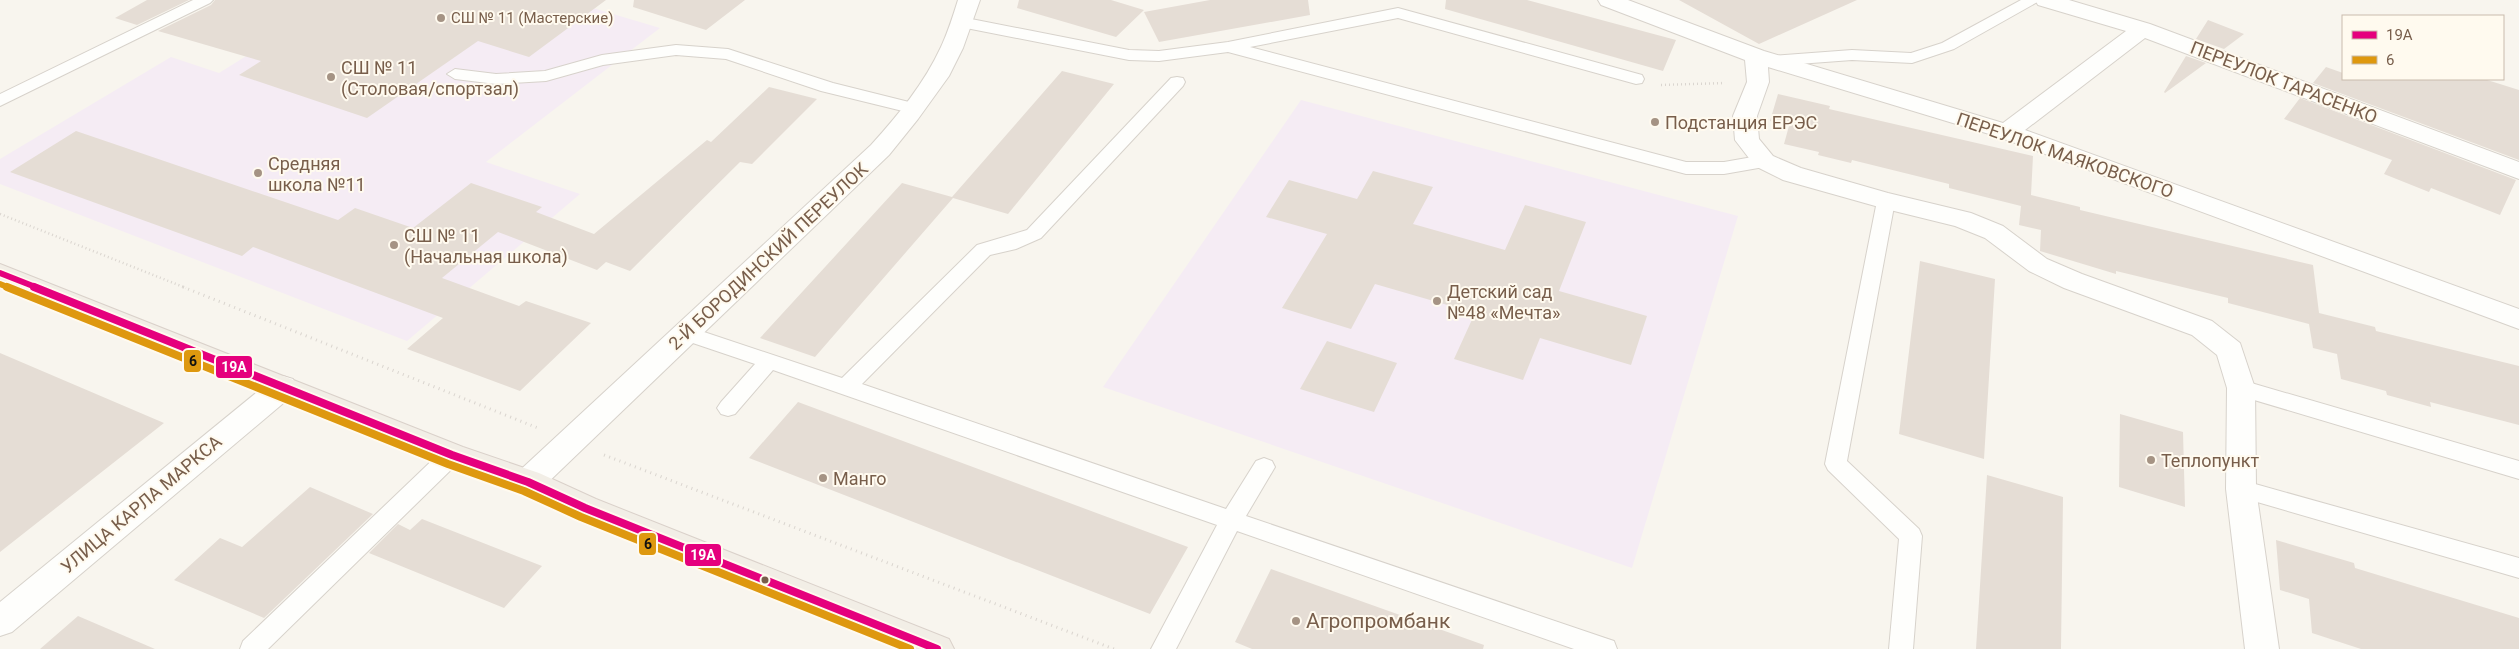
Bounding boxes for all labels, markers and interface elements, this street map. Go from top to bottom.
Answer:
place label: СШ № 11 (Мастерские) [451,9,613,27]
marker: СШ № 11 (Мастерские) [435,12,447,24]
legend [2342,15,2504,80]
text: 19А [2386,26,2413,44]
street label: ПЕРЕУЛОК ТАРАСЕНКО [2188,37,2380,127]
text: 6 [2386,51,2394,69]
place label: СШ № 11 (Столовая/спортзал) [341,57,519,100]
marker: СШ № 11 (Столовая/спортзал) [325,71,337,83]
street label: ПЕРЕУЛОК МАЯКОВСКОГО [1954,108,2176,202]
place label: Подстанция ЕРЭС [1665,112,1817,133]
marker: Подстанция ЕРЭС [1649,116,1661,128]
place label: Средняя школа №11 [268,153,366,195]
street label: 2-Й БОРОДИНСКИЙ ПЕРЕУЛОК [664,158,872,354]
marker: Средняя школа №11 [252,167,264,179]
place label: СШ № 11 (Начальная школа) [404,225,568,268]
marker: СШ № 11 (Начальная школа) [388,239,400,251]
place label: Детский сад №48 «Мечта» [1447,281,1560,323]
marker: Детский сад №48 «Мечта» [1431,295,1443,307]
line badge: 6 [183,349,202,373]
text: 6 [189,353,197,369]
line badge: 19А [215,355,253,379]
text: 19А [221,359,247,375]
street label: УЛИЦА КАРЛА МАРКСА [57,431,226,577]
place label: Теплопункт [2161,450,2259,471]
marker: Теплопункт [2145,454,2157,466]
place label: Манго [833,468,887,489]
marker: Манго [817,472,829,484]
line badge: 6 [638,532,657,556]
text: 6 [644,536,652,552]
line badge: 19А [684,543,722,567]
text: 19А [690,547,716,563]
unlabelled marker [760,575,770,585]
place label: Агропромбанк [1306,609,1451,633]
marker: Агропромбанк [1290,615,1302,627]

